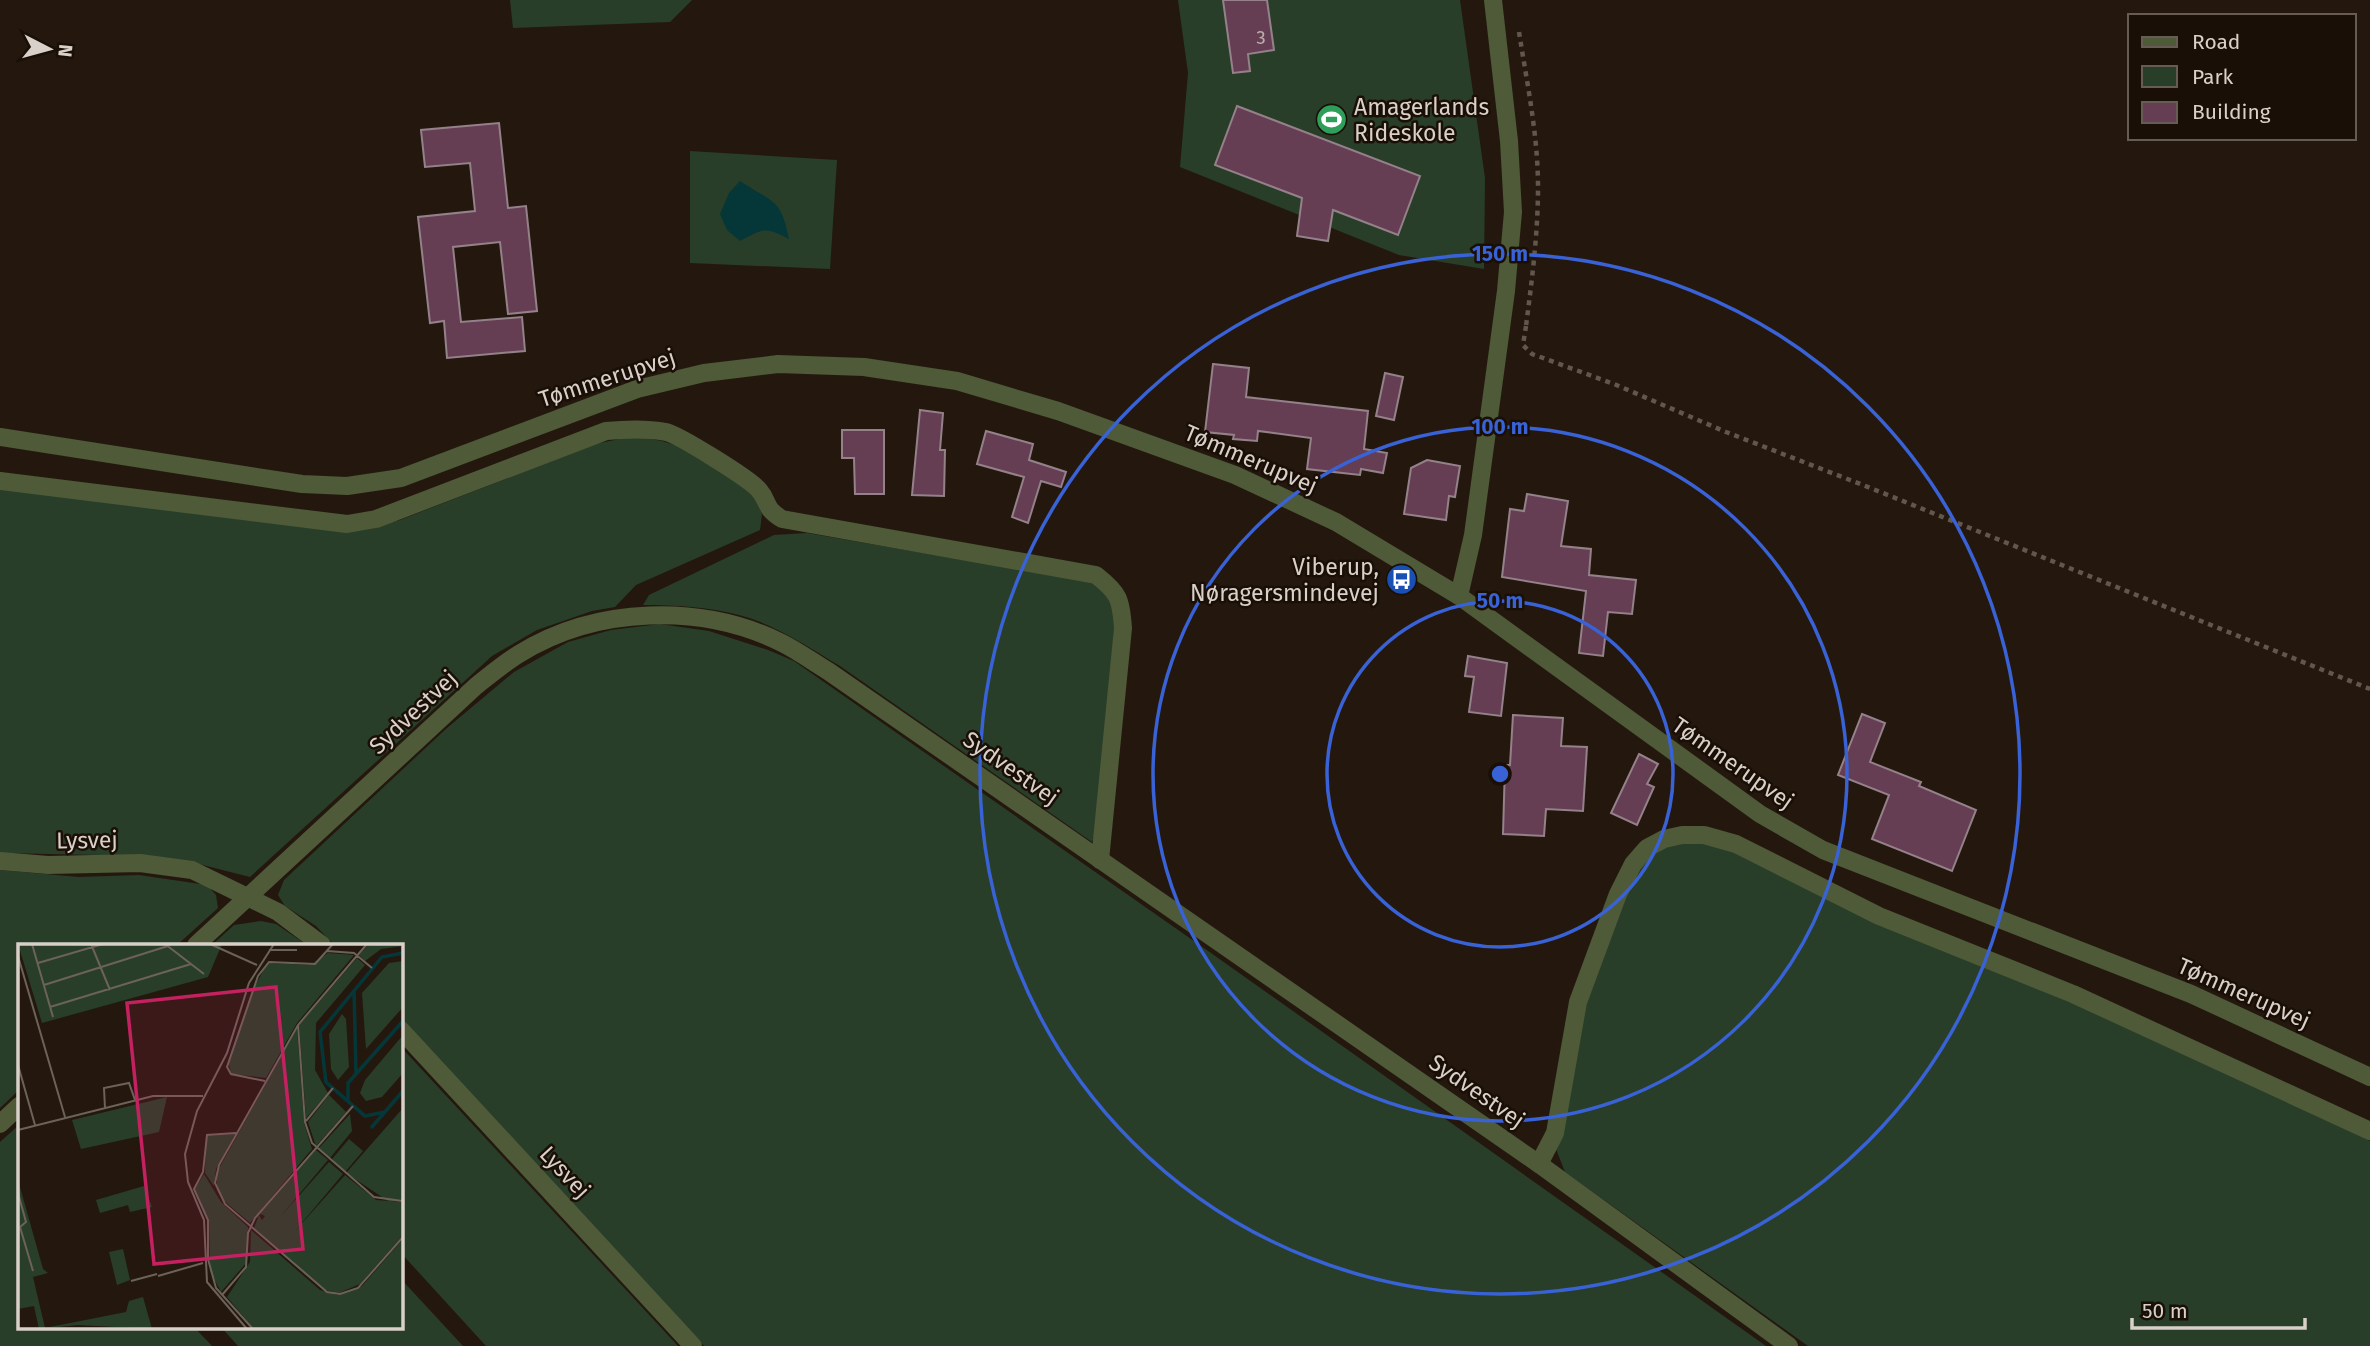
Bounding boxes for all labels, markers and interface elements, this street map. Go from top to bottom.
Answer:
north arrow [14,14,84,84]
legend [2128,14,2356,140]
house number: 3 [1256,26,1266,49]
text: Road [2192,29,2240,55]
text: N [53,43,78,58]
text: Park [2192,64,2234,90]
place label: Amagerlands Rideskole [1354,93,1489,147]
text: Building [2192,99,2271,125]
sports icon: Amagerlands Rideskole [1314,103,1348,137]
text: 150 m [1472,241,1528,267]
street label: Tømmerupvej [535,343,679,413]
text: 100 m [1471,414,1529,440]
street label: Tømmerupvej [1180,418,1322,500]
place label: Viberup, Nøragersmindevej [1190,553,1379,607]
bus stop icon: Viberup, Nøragersmindevej [1385,563,1419,597]
text: 50 m [1477,588,1523,614]
street label: Sydvestvej [363,664,463,760]
street label: Tømmerupvej [1667,711,1799,815]
street label: Sydvestvej [958,725,1064,811]
centre of rings [1488,762,1512,786]
street label: Lysvej [56,825,118,855]
inset map [18,944,402,1328]
street label: Tømmerupvej [2173,951,2315,1035]
street label: Sydvestvej [1424,1048,1530,1134]
street label: Lysvej [534,1140,596,1204]
scale bar [2132,1286,2305,1330]
text: 50 m [2142,1298,2188,1324]

